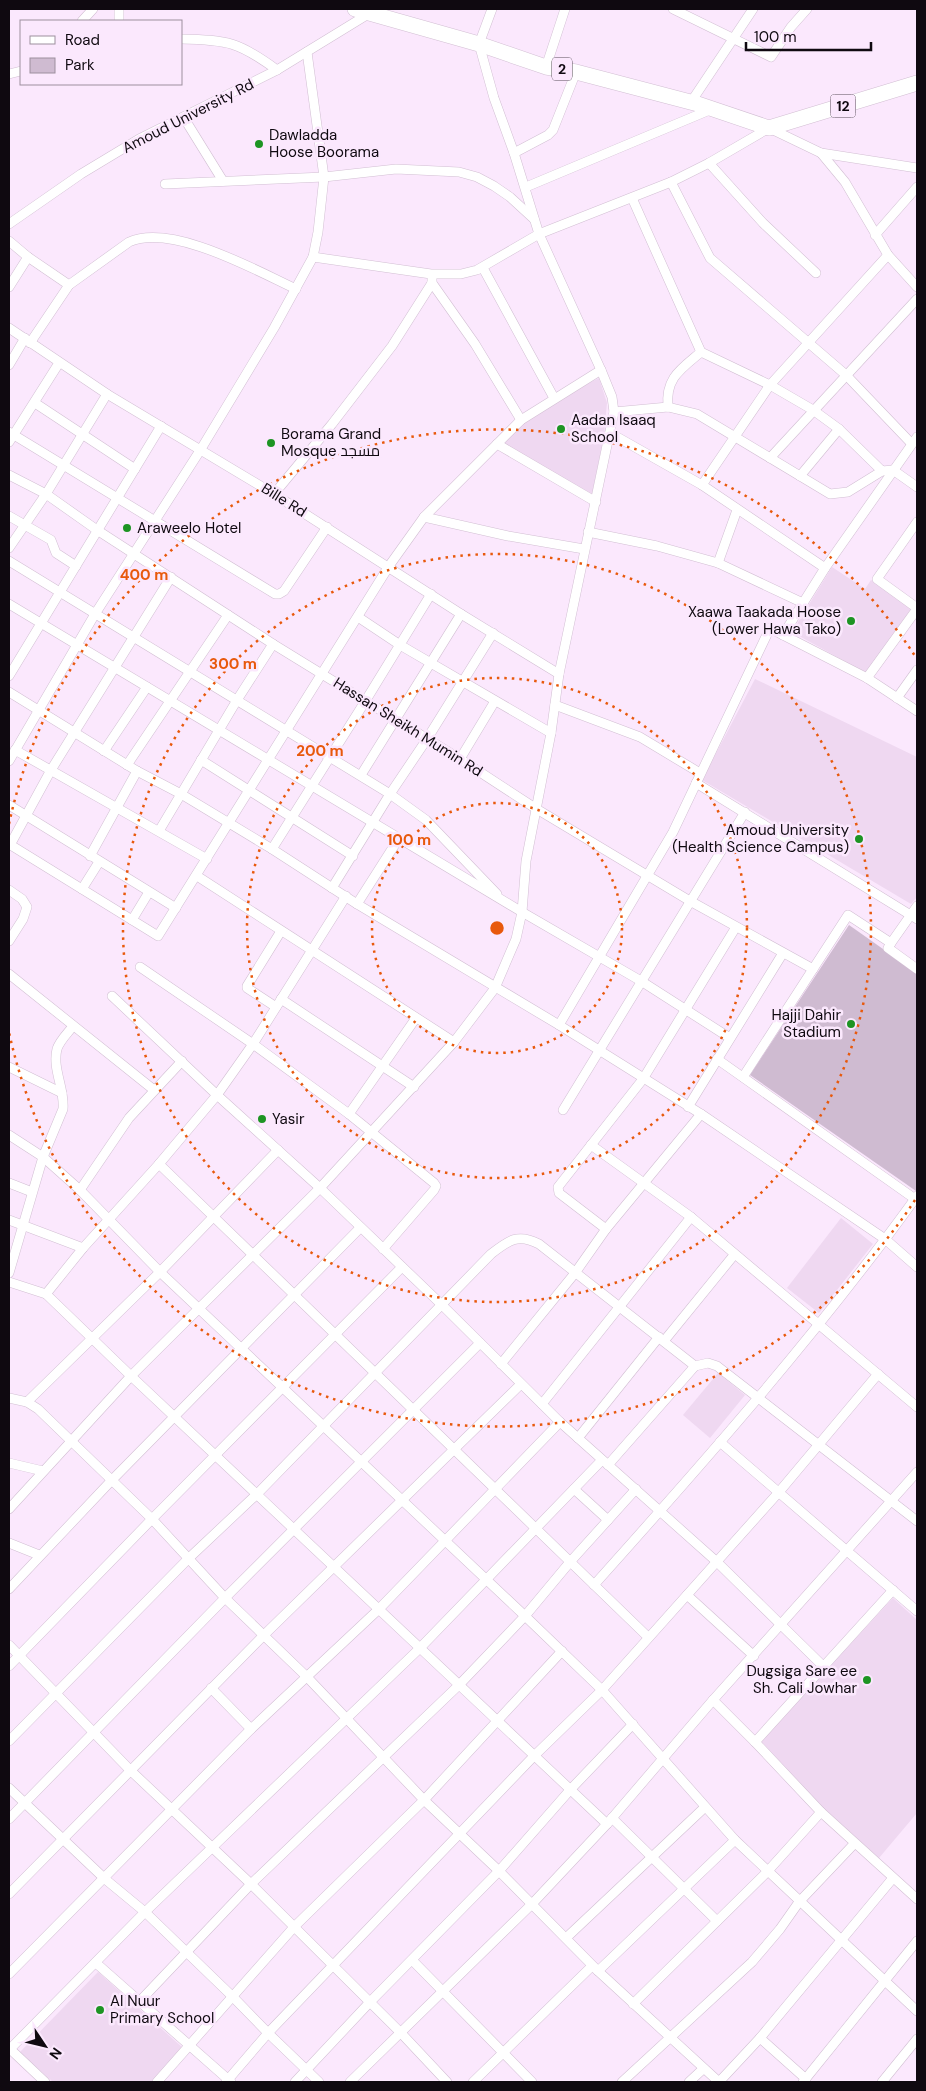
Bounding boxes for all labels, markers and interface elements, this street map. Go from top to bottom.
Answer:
legend [20,20,182,85]
scale bar [746,20,871,52]
text: 100 m [754,27,797,47]
text: Road [65,30,100,50]
text: Park [65,55,95,75]
road number: 2 [552,58,572,80]
street label: Amoud University Rd [119,74,257,158]
road number: 12 [830,94,856,118]
place label: Dawladda Hoose Boorama [269,125,379,162]
marker: Dawladda Hoose Boorama [253,138,265,150]
place label: Aadan Isaaq School [571,410,656,447]
marker: Aadan Isaaq School [555,423,567,435]
place label: Borama Grand Mosque مسجد [281,424,381,461]
marker: Borama Grand Mosque مسجد [265,437,277,449]
street label: Bille Rd [258,478,310,522]
place label: Araweelo Hotel [137,518,241,538]
marker: Araweelo Hotel [121,522,133,534]
text: 400 m [120,565,168,585]
place label: Xaawa Taakada Hoose (Lower Hawa Tako) [688,602,841,639]
marker: Xaawa Taakada Hoose (Lower Hawa Tako) [845,615,857,627]
text: 300 m [209,654,257,674]
street label: Hassan Sheikh Mumin Rd [330,673,486,781]
text: 200 m [296,741,344,761]
place label: Amoud University (Health Science Campus) [672,820,850,857]
text: 100 m [387,830,431,850]
marker: Amoud University (Health Science Campus) [853,833,865,845]
centre of rings [488,919,506,937]
place label: Hajji Dahir Stadium [771,1005,841,1042]
marker: Hajji Dahir Stadium [845,1018,857,1030]
place label: Yasir [272,1109,305,1129]
marker: Yasir [256,1113,268,1125]
place label: Dugsiga Sare ee Sh. Cali Jowhar [746,1661,857,1698]
marker: Dugsiga Sare ee Sh. Cali Jowhar [861,1674,873,1686]
place label: Al Nuur Primary School [110,1991,214,2028]
marker: Al Nuur Primary School [94,2004,106,2016]
north arrow [20,2021,70,2071]
text: N [45,2044,66,2063]

